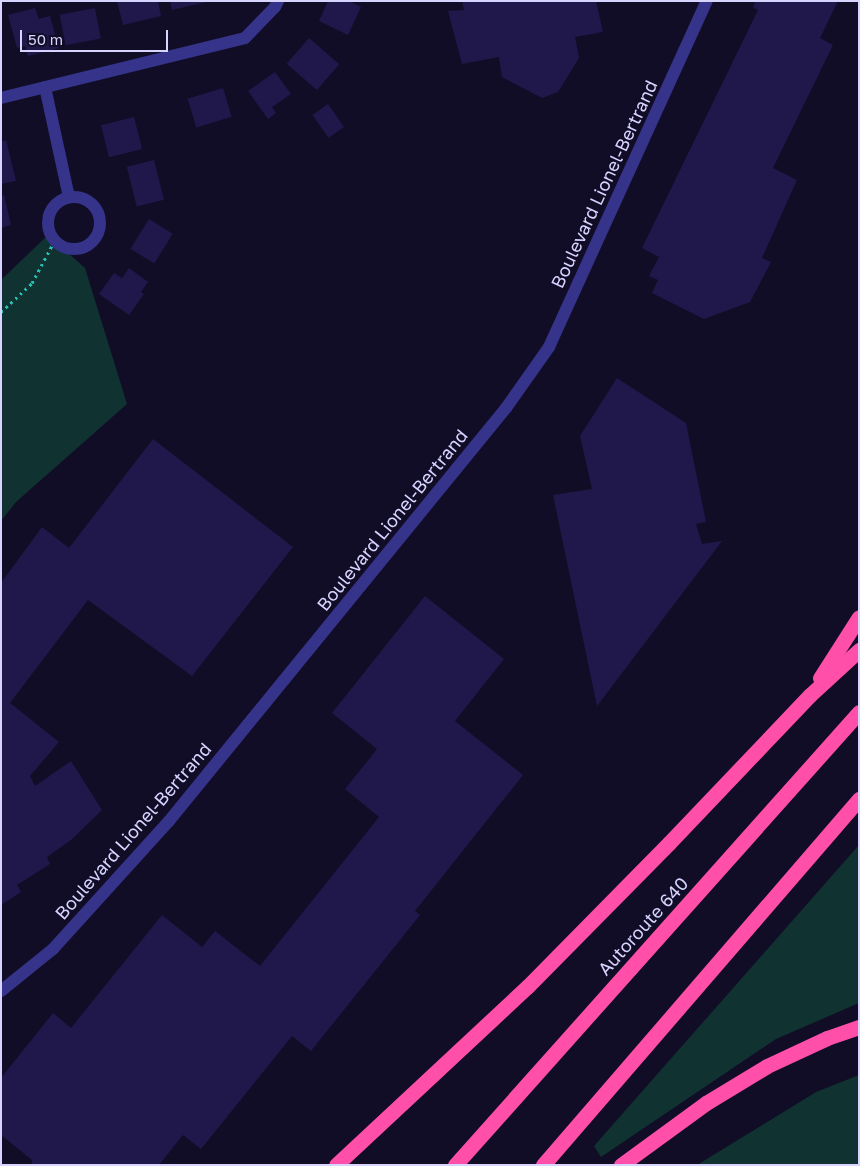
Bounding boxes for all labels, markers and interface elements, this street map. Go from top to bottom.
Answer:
scale bar [22,20,170,52]
text: 50 m [28,30,63,48]
street label: Boulevard Lionel-Bertrand [546,77,662,291]
street label: Boulevard Lionel-Bertrand [312,425,472,615]
street label: Boulevard Lionel-Bertrand [50,738,216,924]
street label: Autoroute 640 [593,873,693,979]

